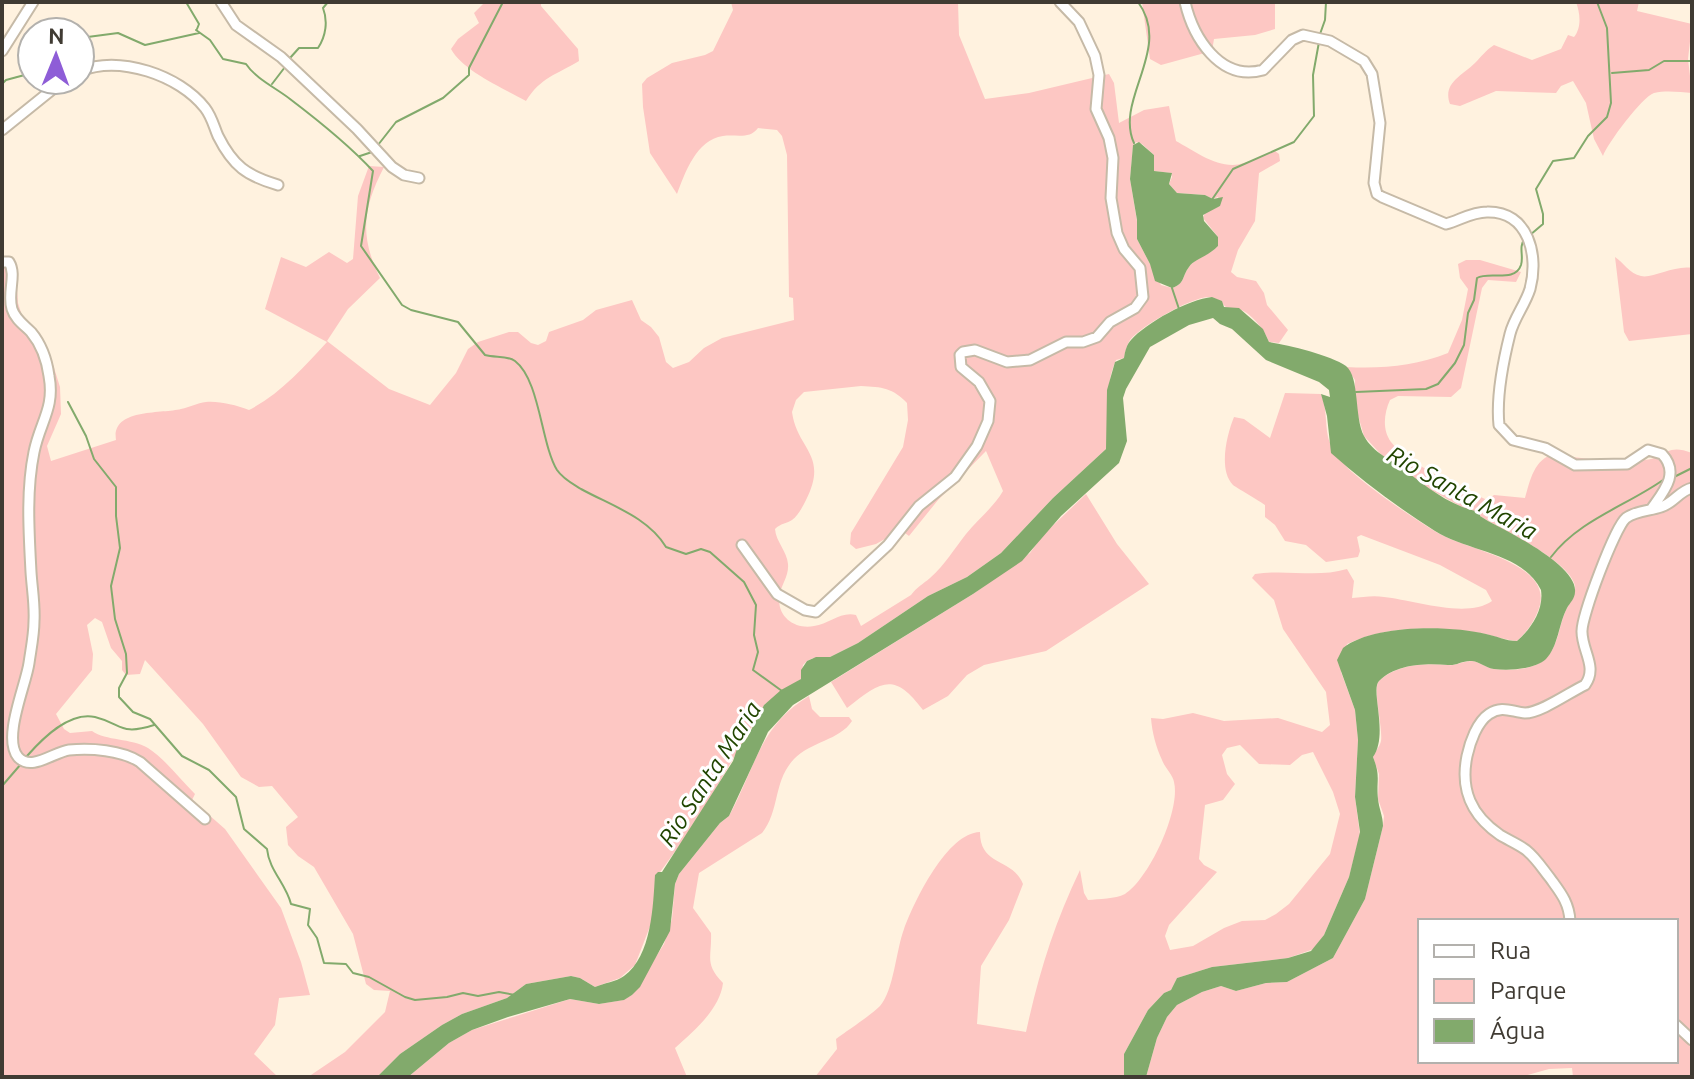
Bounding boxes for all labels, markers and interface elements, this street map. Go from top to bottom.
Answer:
north arrow [16,16,96,96]
text: N [48,23,65,48]
water label: Rio Santa Maria [1383,440,1542,545]
water label: Rio Santa Maria [653,696,766,851]
legend [1418,919,1678,1063]
text: Rua [1490,937,1531,964]
text: Parque [1490,977,1567,1004]
text: Água [1490,1016,1545,1044]

